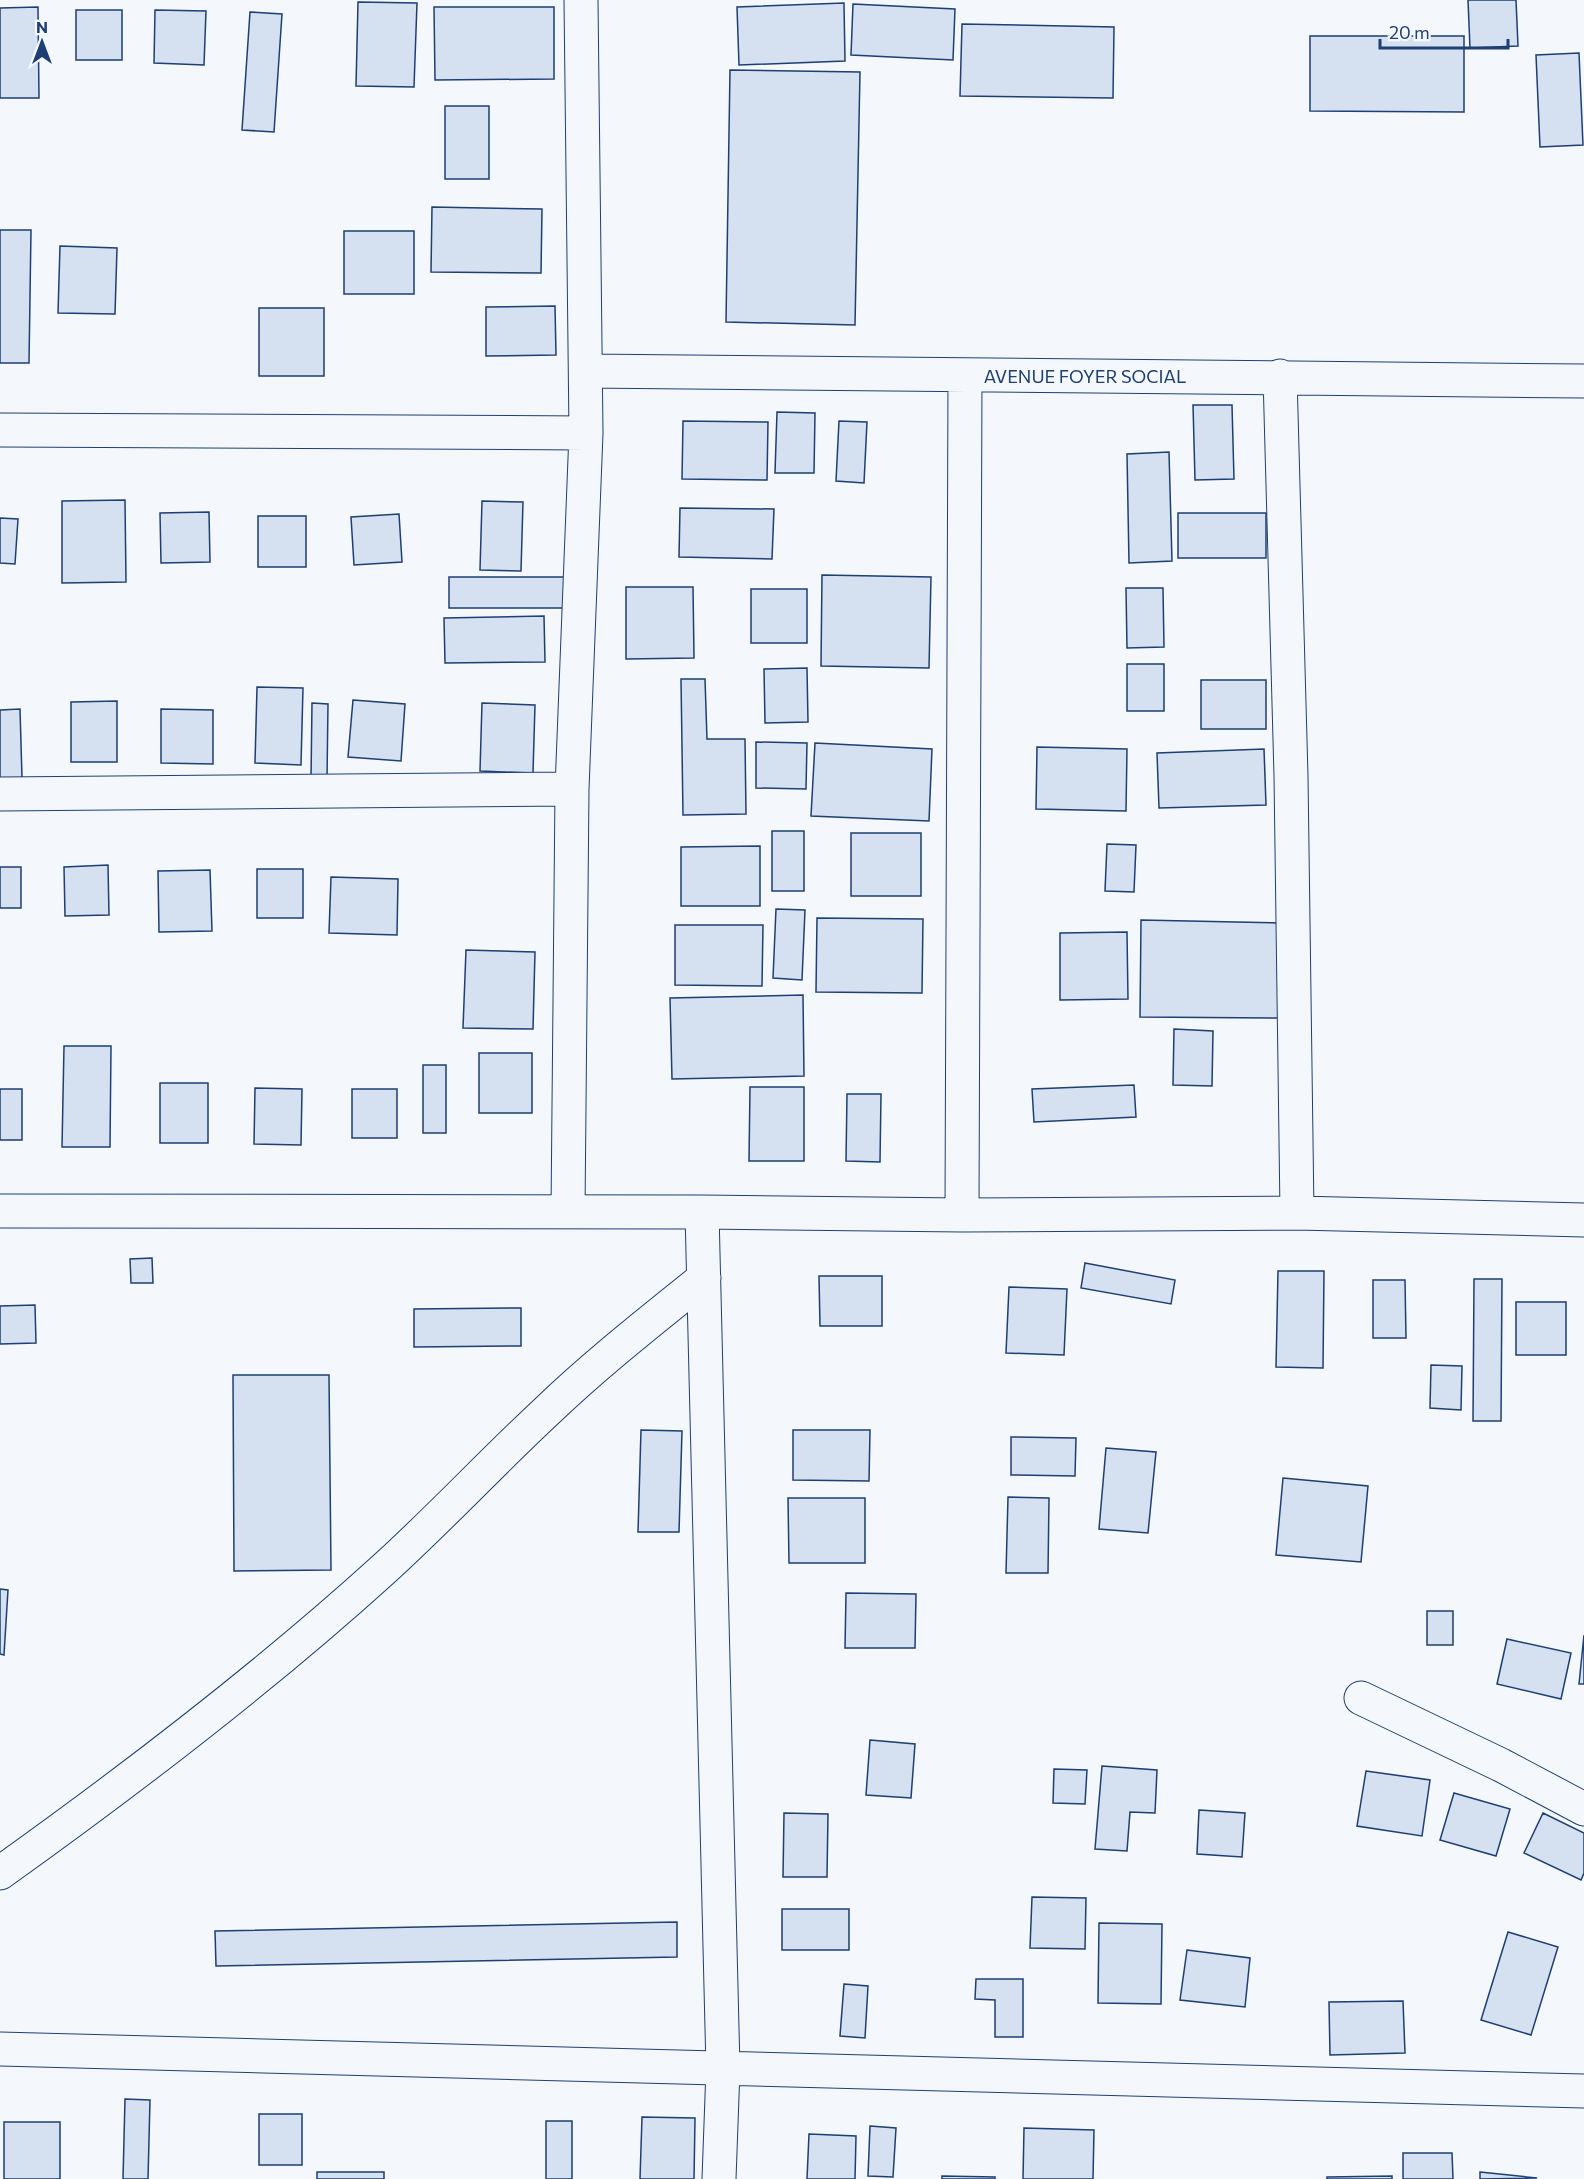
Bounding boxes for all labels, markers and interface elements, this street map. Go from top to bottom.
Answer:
north arrow [12,12,72,72]
scale bar [1380,12,1508,50]
text: N [36,17,48,36]
text: 20 m [1389,21,1430,43]
street label: AVENUE FOYER SOCIAL [984,365,1186,387]

